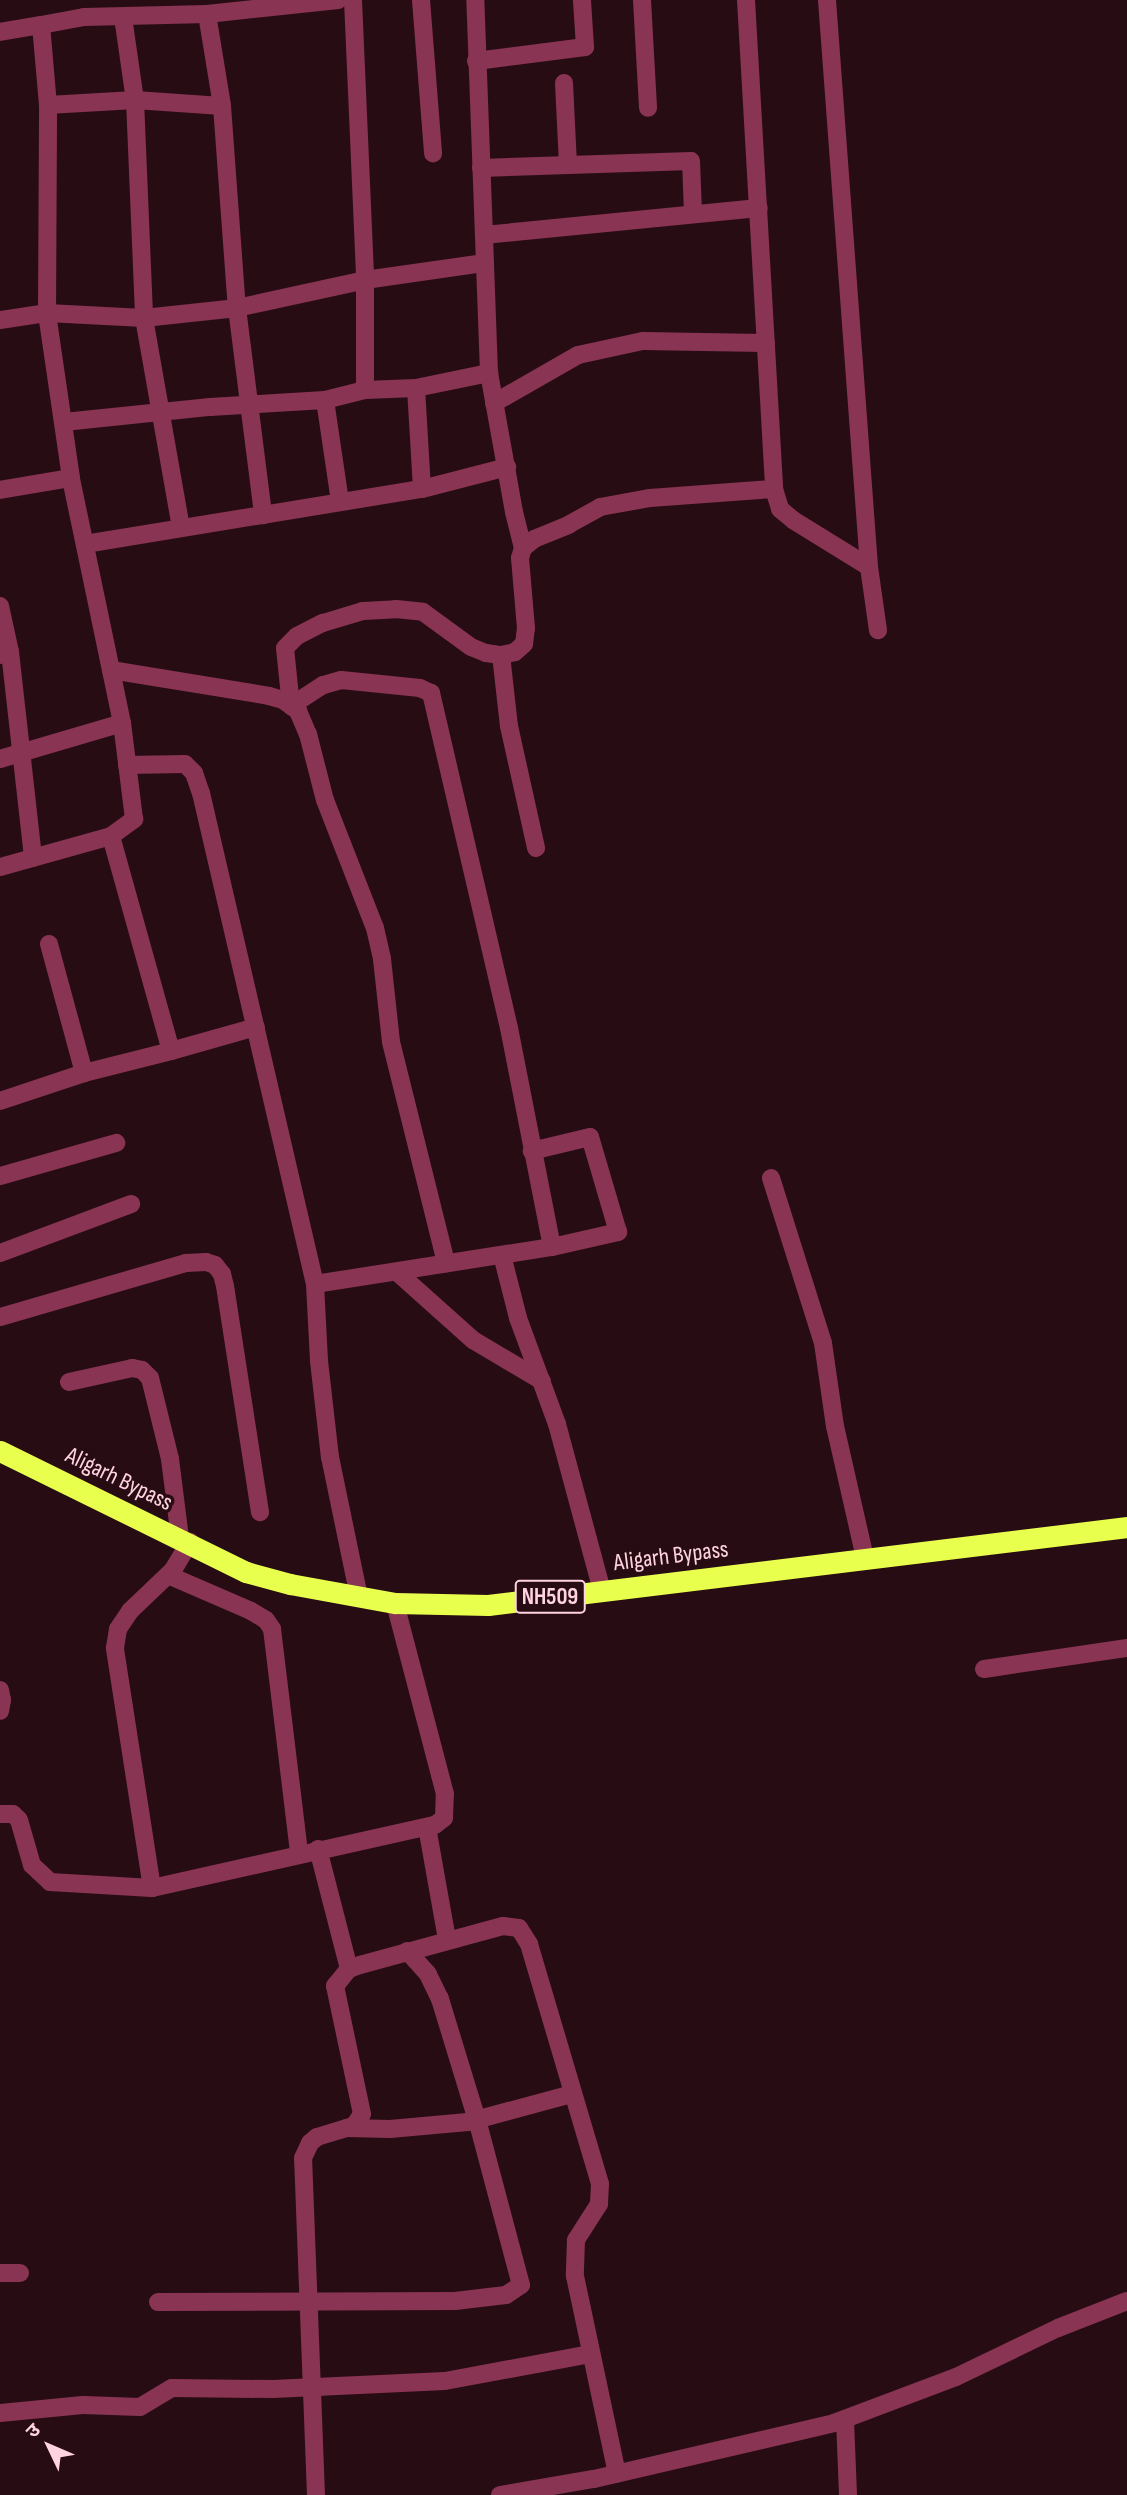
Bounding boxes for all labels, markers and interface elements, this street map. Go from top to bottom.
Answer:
street label: Aligarh Bypass [61,1441,177,1517]
street label: Aligarh Bypass [612,1535,730,1577]
road number: NH509 [513,1578,587,1616]
north arrow [14,2411,84,2481]
text: उ [21,2419,46,2443]

